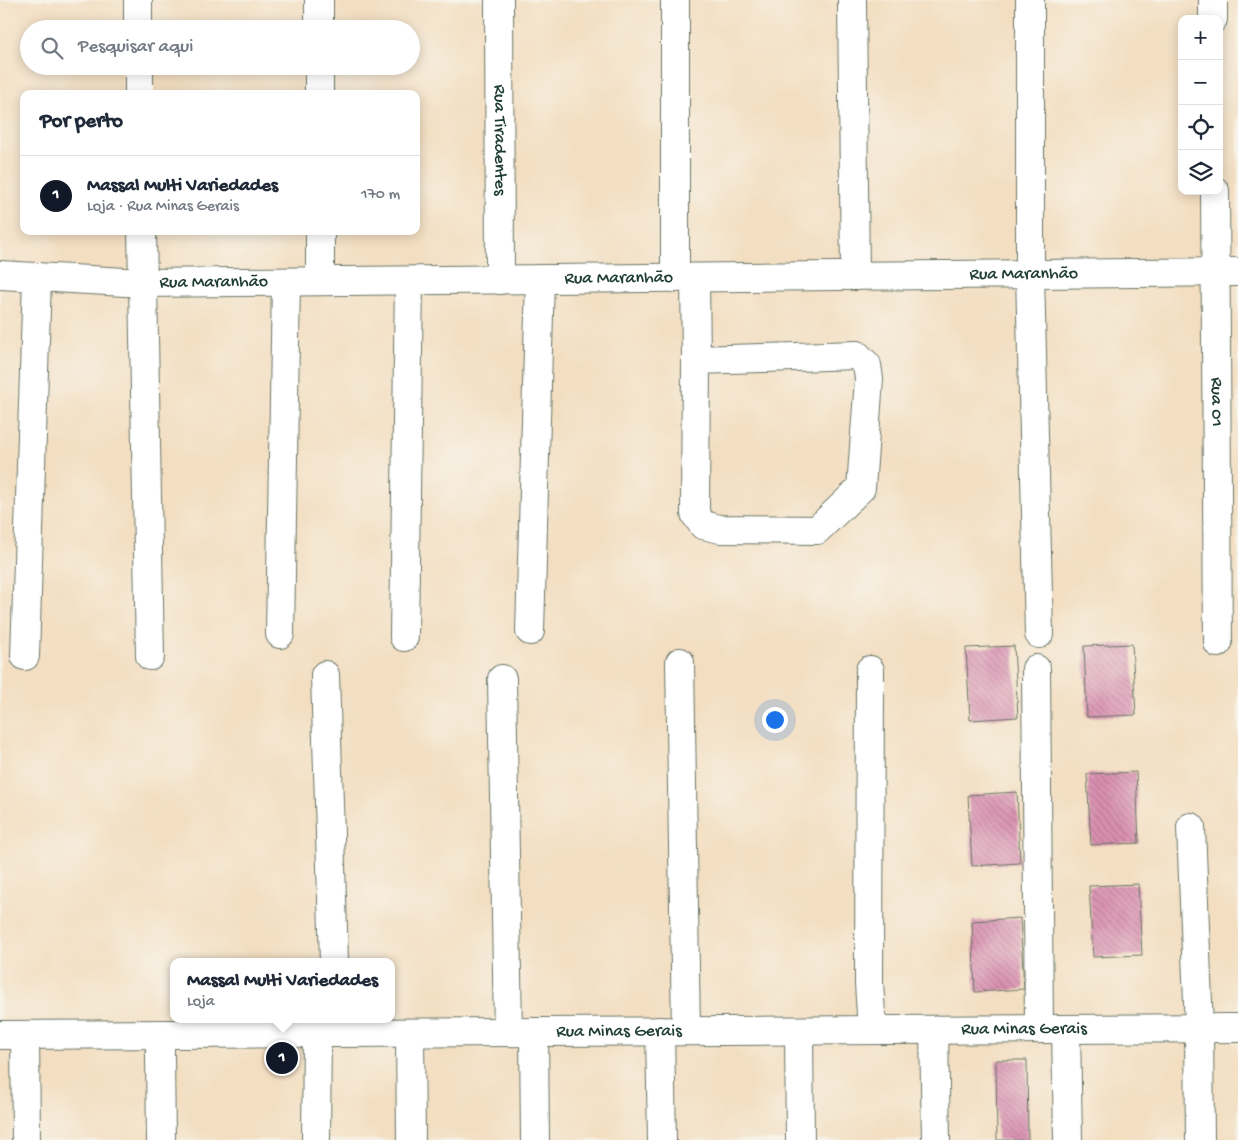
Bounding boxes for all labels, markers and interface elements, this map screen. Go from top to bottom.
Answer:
map controls [1178,15,1223,195]
button: + [1178,15,1223,60]
search box [20,20,420,75]
icon: search [38,34,66,62]
text: Pesquisar aqui [78,36,193,59]
button: − [1178,60,1223,105]
street label: Rua Tiradentes [489,84,510,197]
button: locate [1178,105,1223,150]
text: Por perto [40,110,123,135]
button: layers [1178,150,1223,195]
text: Massal Multi Variedades [87,175,278,198]
text: 1 [53,186,59,205]
text: 170 m [361,186,400,205]
text: Loja · Rua Minas Gerais [87,198,239,217]
street label: Rua Maranhão [969,263,1078,285]
street label: Rua Maranhão [564,267,673,289]
street label: Rua Maranhão [159,271,268,293]
street label: Rua 01 [1206,377,1227,427]
your location [762,707,788,733]
popup [170,958,395,1023]
text: Massal Multi Variedades [187,970,378,993]
text: Loja [187,993,215,1012]
street label: Rua Minas Gerais [961,1018,1088,1040]
street label: Rua Minas Gerais [556,1021,683,1042]
pin: 1 [266,1039,298,1077]

